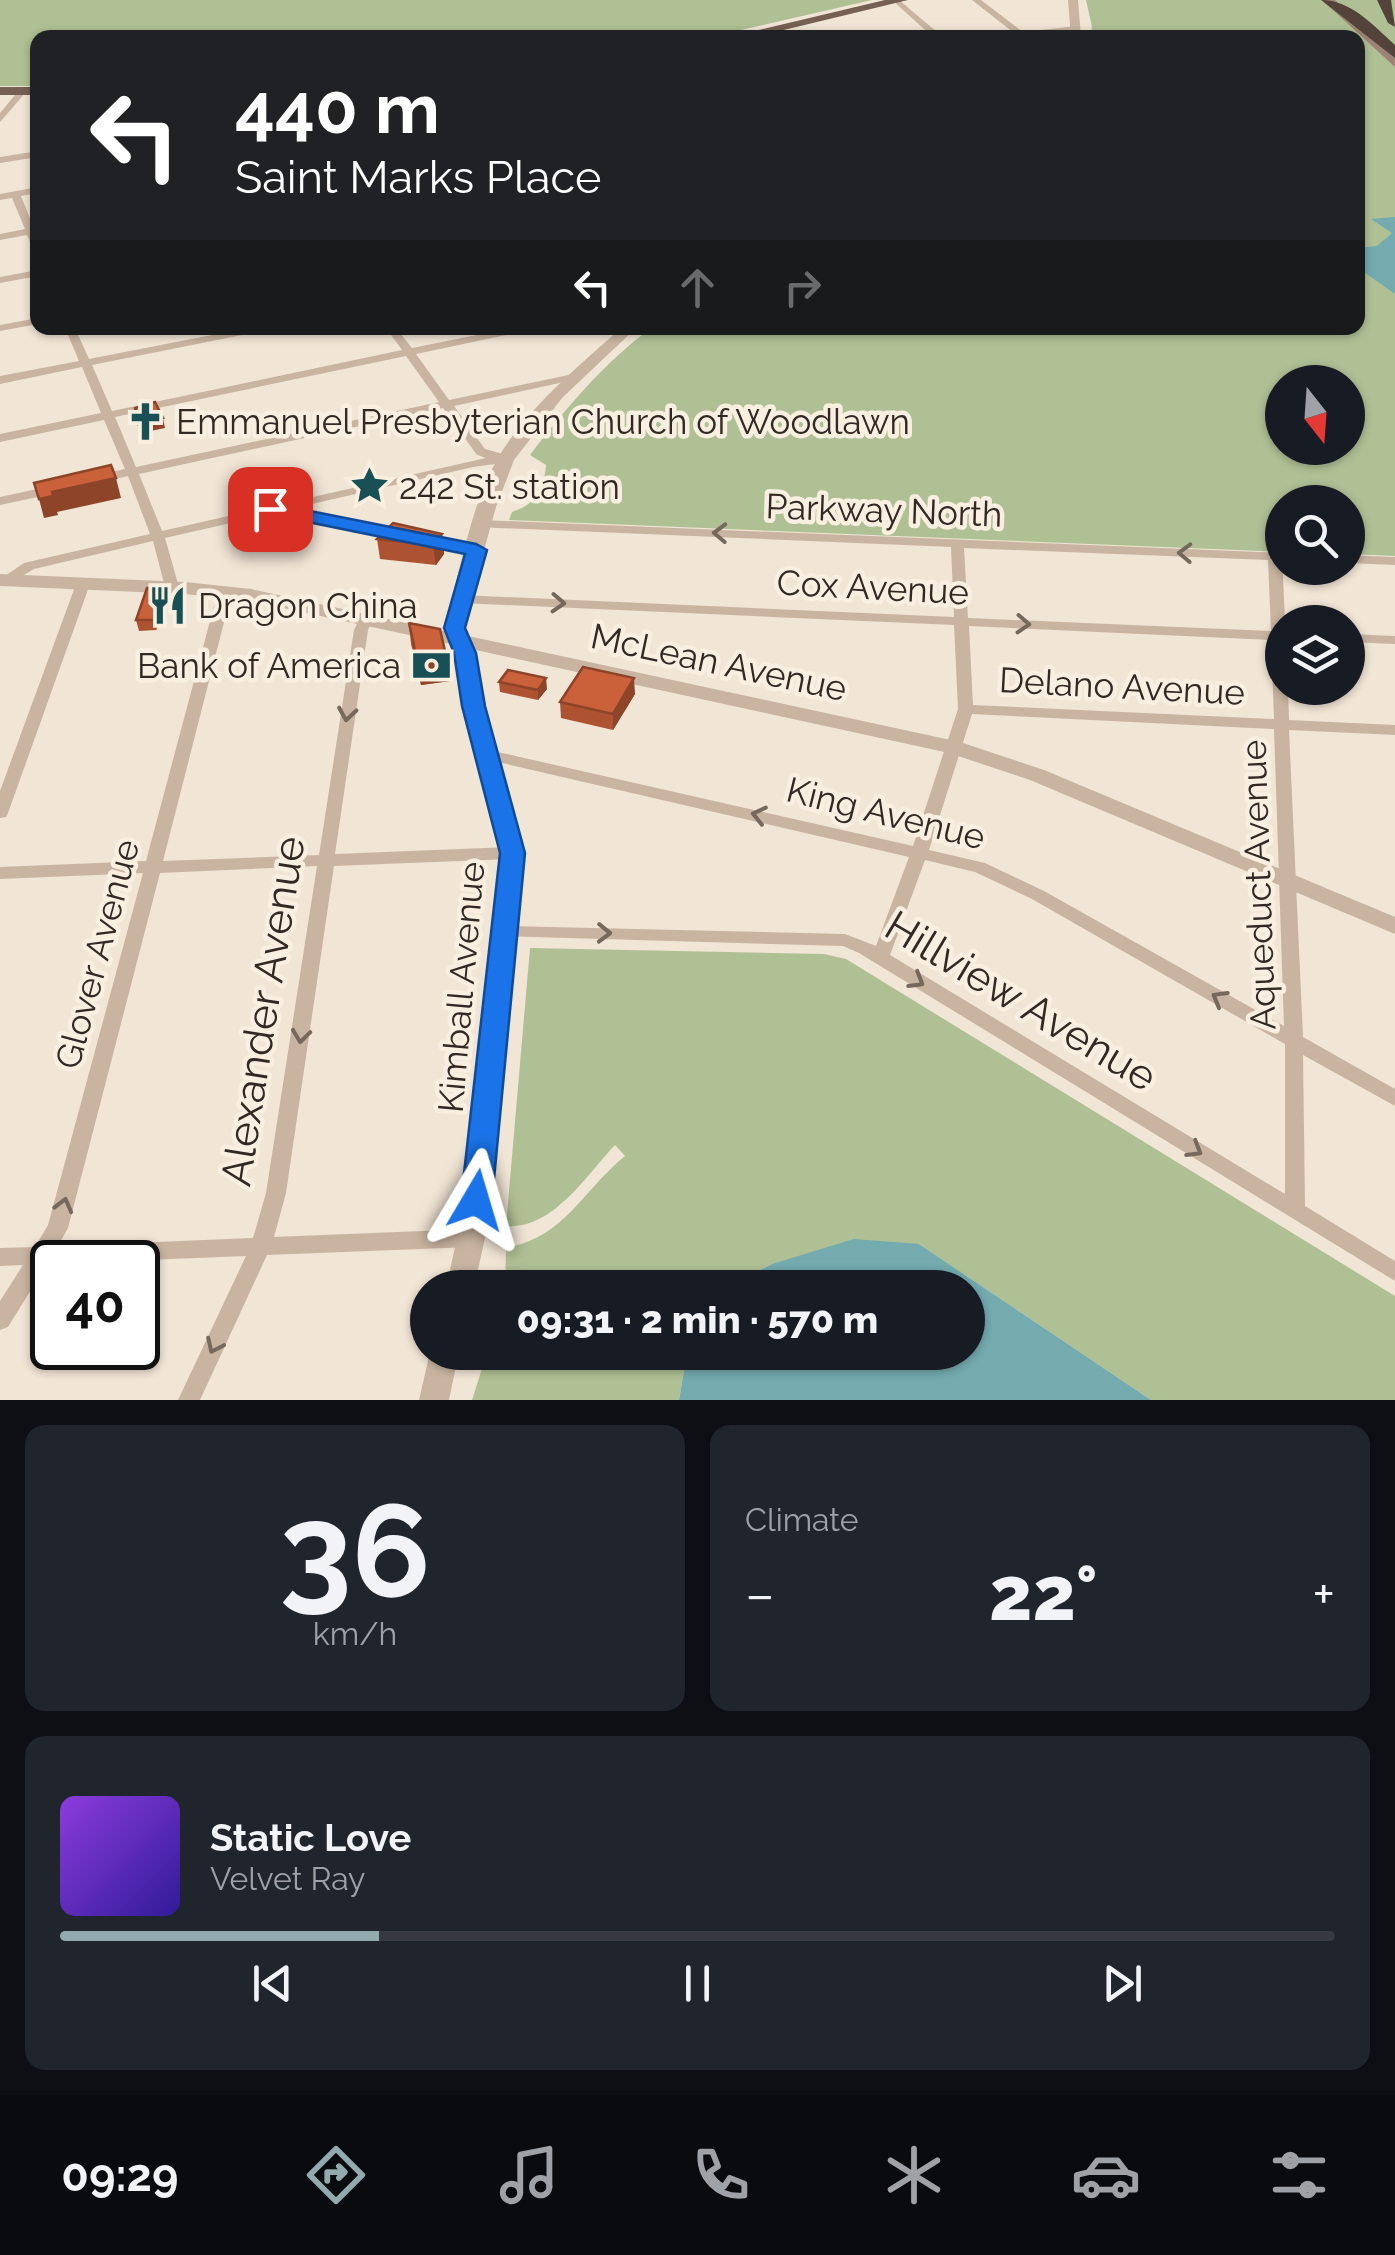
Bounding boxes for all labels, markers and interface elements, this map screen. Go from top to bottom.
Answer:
text: 440 m [235,67,440,149]
icon: left [70,70,200,200]
text: Saint Marks Place [235,151,601,204]
icon: left [565,260,620,315]
icon: ahead [670,260,725,315]
icon: right [775,260,830,315]
north arrow [1265,365,1365,465]
map controls [1265,365,1365,705]
church icon: Emmanuel Presbyterian Church of Woodlawn [125,400,167,442]
place label: Emmanuel Presbyterian Church of Woodlawn [176,401,910,442]
place icon: 242 St. station [348,465,390,507]
place label: 242 St. station [399,466,620,507]
pin [228,467,313,552]
icon: arrive [243,482,298,537]
street label: Parkway North [765,485,1003,535]
button: search [1265,485,1365,585]
one-way arrow [712,523,728,544]
one-way arrow [1177,542,1193,563]
street label: Cox Avenue [776,561,970,613]
restaurant icon: Dragon China [147,584,189,626]
place label: Dragon China [198,585,418,626]
one-way arrow [550,593,566,614]
button: layers [1265,605,1365,705]
one-way arrow [1015,613,1031,634]
street label: McLean Avenue [587,615,851,709]
bank icon: Bank of America [410,644,452,686]
place label: Bank of America [137,645,401,686]
street label: Delano Avenue [998,659,1246,713]
one-way arrow [337,706,358,723]
street label: Aqueduct Avenue [1232,739,1284,1031]
street label: King Avenue [783,769,989,857]
one-way arrow [751,806,768,827]
street label: Alexander Avenue [211,833,315,1189]
street label: Glover Avenue [47,835,147,1073]
street label: Kimball Avenue [430,860,492,1114]
street label: Hillview Avenue [877,901,1165,1101]
one-way arrow [596,923,612,944]
one-way arrow [907,969,925,988]
one-way arrow [1212,991,1230,1011]
one-way arrow [291,1028,312,1044]
one-way arrow [1184,1138,1202,1157]
position arrow [424,1148,528,1252]
one-way arrow [53,1197,74,1214]
speed limit sign: 40 [30,1240,160,1370]
text: 09:31 · 2 min · 570 m [517,1297,878,1342]
one-way arrow [206,1336,226,1354]
text: 36 [279,1474,431,1626]
text: Climate [745,1501,859,1538]
text: 22° [989,1549,1098,1638]
text: − [745,1562,775,1627]
text: + [1312,1562,1335,1627]
text: km/h [313,1615,397,1652]
text: Static Love [210,1815,411,1860]
text: Velvet Ray [210,1860,365,1897]
icon: previous [245,1956,300,2011]
icon: pause [670,1956,725,2011]
icon: next [1095,1956,1150,2011]
icon: directions [301,2140,371,2210]
icon: music [494,2140,564,2210]
icon: phone [686,2140,756,2210]
icon: climate [879,2140,949,2210]
icon: car [1071,2140,1141,2210]
icon: filters [1264,2140,1334,2210]
text: 09:29 [61,2149,178,2202]

